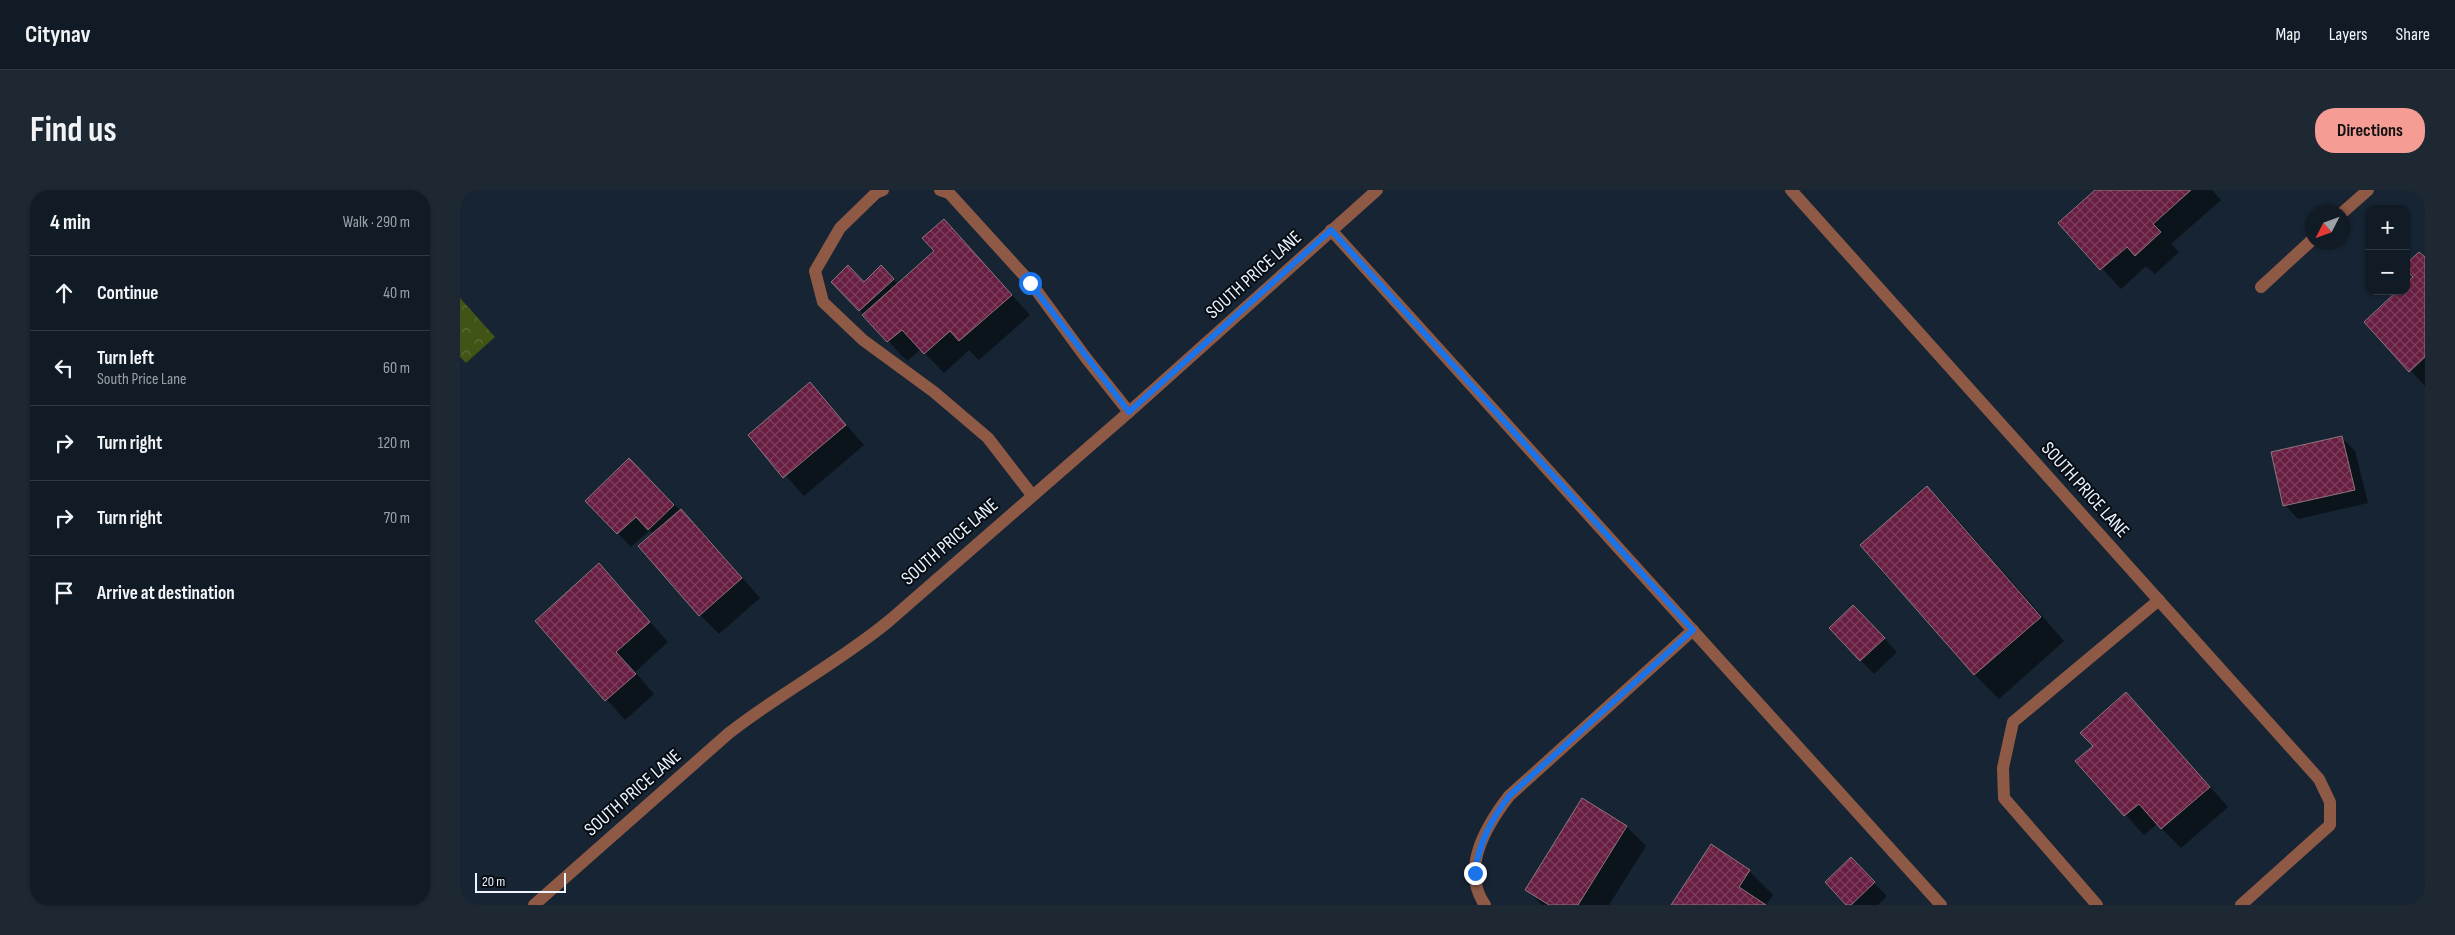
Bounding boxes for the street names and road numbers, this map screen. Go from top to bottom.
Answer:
street label: SOUTH PRICE LANE [1201,226,1307,324]
street label: SOUTH PRICE LANE [2036,437,2134,543]
street label: SOUTH PRICE LANE [897,494,1003,590]
street label: SOUTH PRICE LANE [580,745,686,841]

